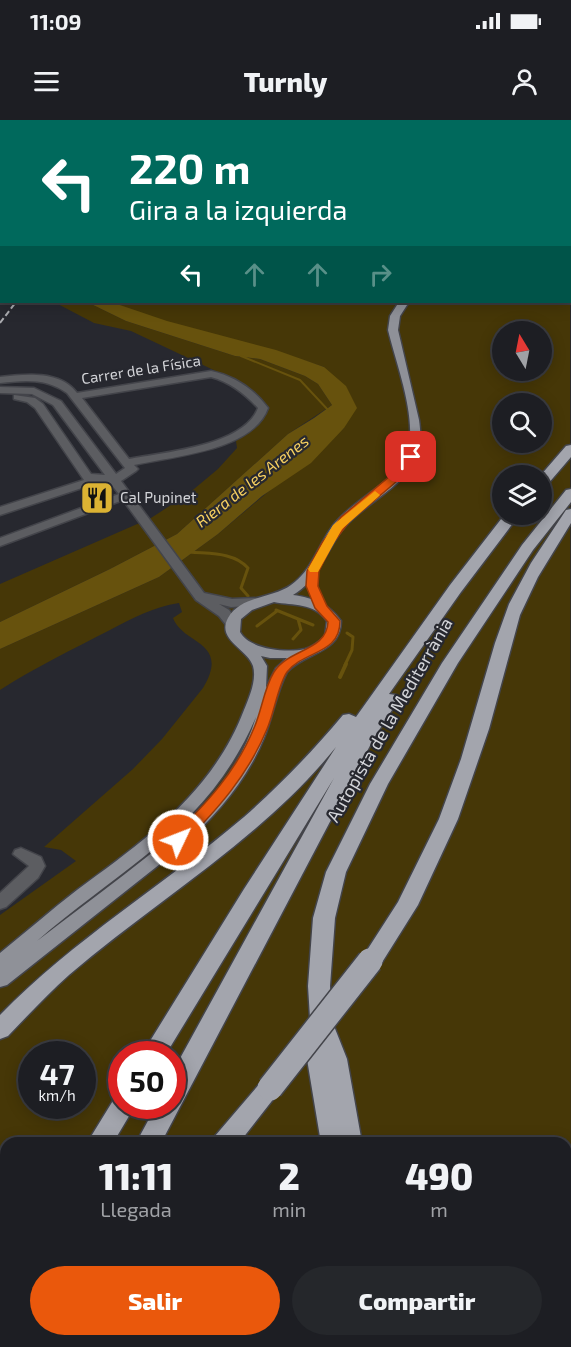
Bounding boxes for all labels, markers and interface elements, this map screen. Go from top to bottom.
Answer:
text: 11:09 [30,8,82,34]
icon: menu [30,65,63,98]
text: Turnly [244,65,327,97]
icon: person [508,65,541,98]
text: 220 m [129,142,250,192]
icon: left [30,144,108,222]
text: Gira a la izquierda [129,193,347,225]
icon: left [175,258,208,291]
icon: ahead [238,258,271,291]
icon: ahead [301,258,334,291]
icon: right [364,258,397,291]
north arrow [492,321,552,381]
map controls [492,321,552,525]
street label: Carrer de la Física [80,351,202,387]
button: search [492,393,552,453]
water label: Riera de les Arenes [192,431,312,531]
pin [385,431,436,482]
icon: arrive [394,440,427,473]
button: layers [492,465,552,525]
restaurant icon: Cal Pupinet [79,480,115,516]
place label: Cal Pupinet [120,488,197,506]
street label: Autopista de la Mediterrània [321,613,457,826]
position arrow [146,808,210,872]
speed limit sign: 50 [108,1041,186,1119]
text: 47 [40,1055,74,1091]
text: km/h [38,1086,76,1104]
text: 11:11 [99,1154,173,1197]
text: 2 [279,1154,300,1197]
text: 490 [405,1154,473,1197]
text: Llegada [100,1197,172,1221]
text: min [272,1197,306,1221]
text: m [430,1197,448,1221]
button: Salir [30,1266,280,1335]
button: Compartir [292,1266,542,1335]

